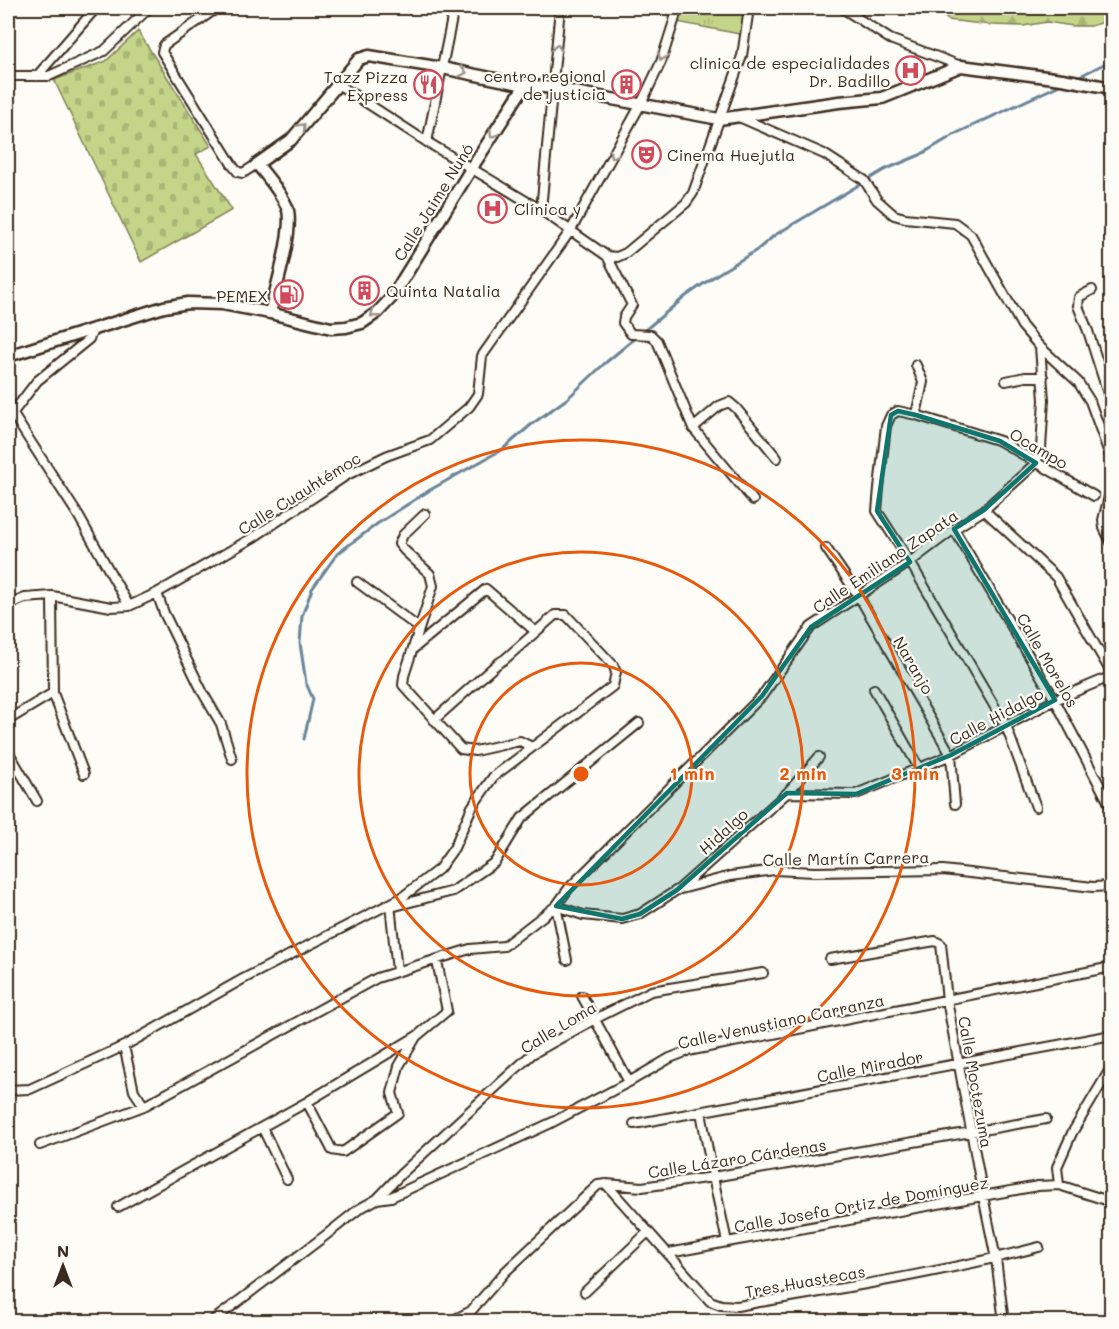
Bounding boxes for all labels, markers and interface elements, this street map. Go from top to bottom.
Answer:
one-way arrow [550,43,563,52]
one-way arrow [657,51,670,62]
place label: clinica de especialidades Dr. Badillo [690,52,890,91]
hospital icon: clinica de especialidades Dr. Badillo [895,55,927,87]
one-way arrow [458,65,468,78]
place label: centro regional de justicia [484,65,606,104]
place label: Tazz Pizza Express [324,66,408,105]
building icon: centro regional de justicia [611,68,643,100]
restaurant icon: Tazz Pizza Express [413,69,445,101]
one-way arrow [295,123,306,134]
one-way arrow [489,128,500,139]
theatre icon: Cinema Huejutla [630,138,662,170]
street label: Calle Jaime Nunó [388,139,478,265]
place label: Cinema Huejutla [667,144,795,165]
one-way arrow [609,149,620,159]
hospital icon: Clínica y [477,192,509,224]
place label: Clínica y [514,198,581,219]
building icon: Quinta Natalia [349,274,381,306]
fuel station icon: PEMEX [273,279,305,311]
place label: Quinta Natalia [386,280,501,301]
place label: PEMEX [217,285,268,306]
one-way arrow [370,306,381,317]
street label: Ocampo [1006,423,1072,473]
street label: Calle Cuauhtémoc [234,447,364,539]
street label: Calle Emiliano Zapata [808,504,962,618]
street label: Calle Morelos [1012,609,1084,711]
street label: Naranjo [889,632,939,698]
street label: Calle Hidalgo [945,682,1047,750]
text: 1 min [669,761,715,785]
text: 2 min [779,761,827,785]
text: 3 min [891,761,939,785]
centre of rings [571,764,591,784]
street label: Hidalgo [694,803,752,859]
street label: Calle Martín Carrera [763,846,930,870]
street label: Calle Venustiano Carranza [676,989,886,1053]
street label: Calle Loma [516,996,600,1058]
street label: Calle Moctezuma [954,1014,998,1150]
street label: Calle Mirador [815,1045,925,1087]
street label: Calle Lázaro Cárdenas [646,1134,828,1182]
street label: Calle Josefa Ortiz de Domínguez [732,1171,990,1237]
north arrow [33,1236,93,1296]
text: N [57,1240,69,1261]
street label: Tres Huastecas [743,1260,867,1302]

